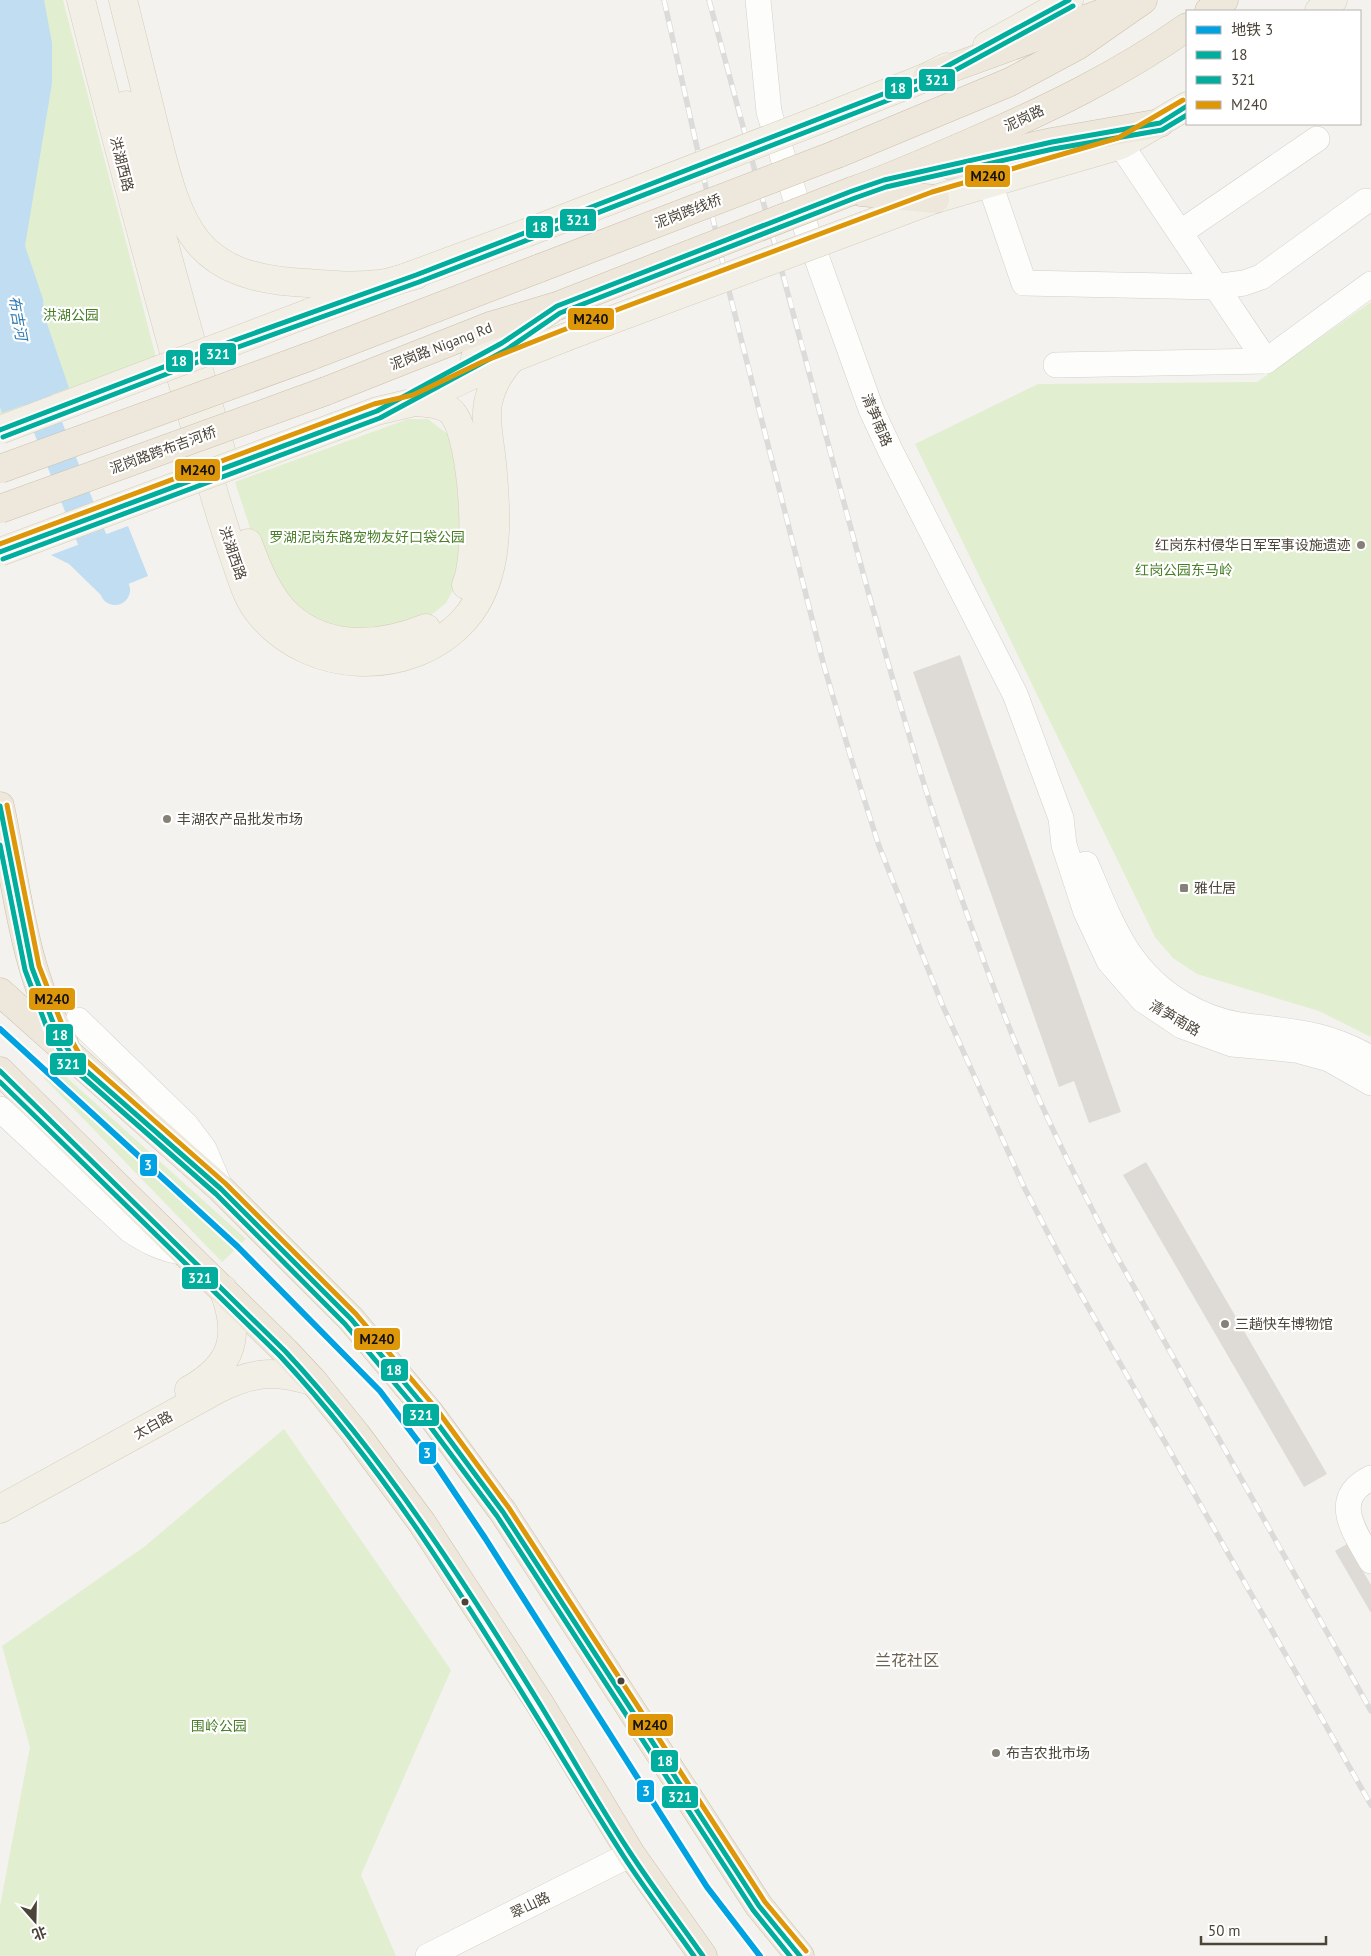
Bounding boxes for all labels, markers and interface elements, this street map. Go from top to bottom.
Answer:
legend [1186,10,1361,125]
text: 地铁 3 [1231,20,1273,39]
text: 18 [1231,45,1247,64]
line badge: 321 [918,68,956,92]
text: 321 [1231,70,1256,89]
text: 321 [925,71,949,89]
line badge: 18 [884,76,913,100]
text: 18 [890,79,906,97]
text: M240 [1231,95,1267,114]
street label: 泥岗路 [1001,101,1047,135]
street label: 洪湖西路 [106,135,138,193]
line badge: M240 [964,164,1011,188]
text: M240 [970,167,1006,185]
street label: 泥岗跨线桥 [652,190,724,232]
line badge: 321 [559,208,597,232]
text: 321 [566,211,590,229]
line badge: 18 [525,215,554,239]
text: 18 [532,218,548,236]
water label: 布吉河 [5,294,32,345]
park label: 洪湖公园 [43,306,99,324]
line badge: M240 [567,307,615,331]
text: M240 [573,310,609,328]
street label: 泥岗路 Nigang Rd [387,318,495,374]
line badge: 321 [199,342,237,366]
text: 321 [206,345,230,363]
line badge: 18 [165,349,194,373]
text: 18 [171,352,187,370]
street label: 清笋南路 [858,391,896,449]
street label: 泥岗路跨布吉河桥 [107,422,219,478]
line badge: M240 [174,458,221,482]
text: M240 [180,461,216,479]
street label: 洪湖西路 [215,524,251,582]
park label: 罗湖泥岗东路宠物友好口袋公园 [269,528,465,546]
place label: 红岗东村侵华日军军事设施遗迹 [1155,536,1351,554]
marker: 红岗东村侵华日军军事设施遗迹 [1355,539,1367,551]
park label: 红岗公园东马岭 [1135,561,1233,579]
place label: 丰湖农产品批发市场 [177,810,303,828]
marker: 丰湖农产品批发市场 [161,813,173,825]
place label: 雅仕居 [1194,879,1236,897]
marker: 雅仕居 [1178,882,1190,894]
line badge: M240 [28,987,76,1011]
text: M240 [34,990,70,1008]
street label: 清笋南路 [1146,996,1204,1040]
line badge: 18 [45,1023,74,1047]
text: 18 [52,1026,68,1044]
line badge: 321 [49,1052,87,1076]
text: 321 [56,1055,80,1073]
line badge: 3 [139,1153,158,1177]
text: 3 [144,1156,152,1174]
line badge: 321 [181,1266,219,1290]
text: 321 [188,1269,212,1287]
place label: 三趟快车博物馆 [1235,1315,1333,1333]
marker: 三趟快车博物馆 [1219,1318,1231,1330]
line badge: M240 [353,1327,401,1351]
text: M240 [359,1330,395,1348]
line badge: 18 [380,1358,409,1382]
text: 18 [386,1361,402,1379]
line badge: 321 [402,1403,440,1427]
text: 321 [409,1406,433,1424]
street label: 太白路 [130,1407,176,1443]
line badge: 3 [418,1441,437,1465]
text: 3 [423,1444,431,1462]
unlabelled marker [460,1597,470,1607]
district label: 兰花社区 [875,1650,939,1670]
unlabelled marker [616,1676,626,1686]
line badge: M240 [627,1713,674,1737]
text: M240 [632,1716,668,1734]
park label: 围岭公园 [191,1717,247,1735]
place label: 布吉农批市场 [1006,1744,1090,1762]
marker: 布吉农批市场 [990,1747,1002,1759]
line badge: 18 [650,1749,679,1773]
text: 18 [657,1752,673,1770]
line badge: 3 [636,1779,655,1803]
text: 3 [642,1782,650,1800]
line badge: 321 [661,1785,699,1809]
text: 321 [668,1788,692,1806]
street label: 翠山路 [507,1888,553,1922]
north arrow [10,1896,60,1946]
scale bar [1201,1914,1326,1946]
text: 50 m [1208,1921,1241,1940]
text: 北 [30,1922,49,1944]

